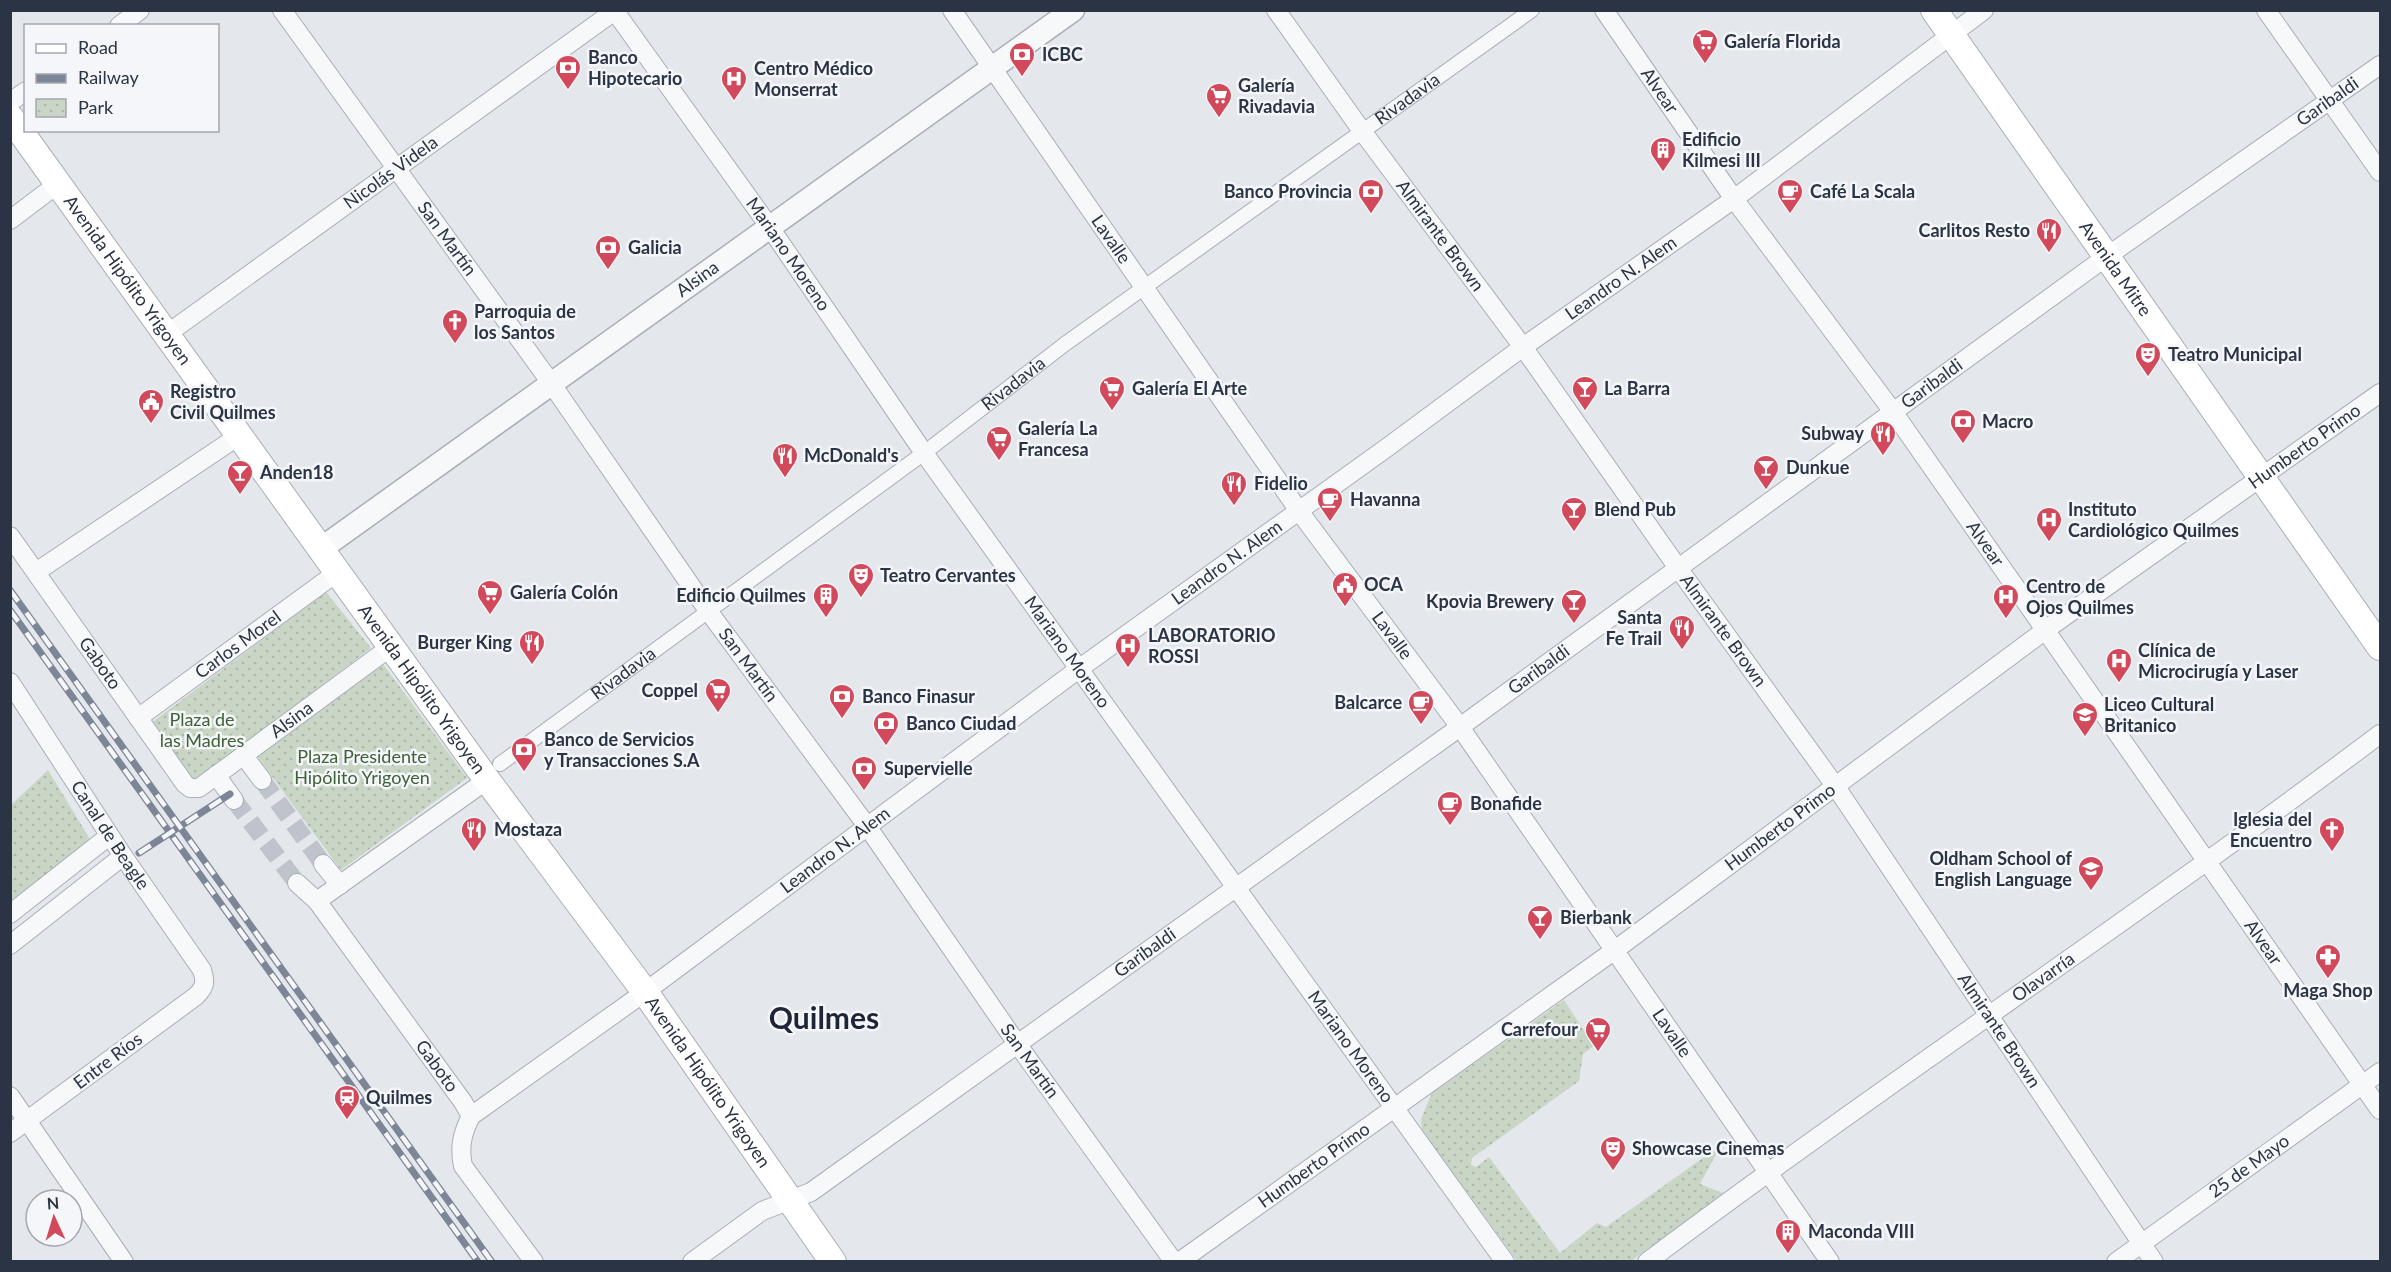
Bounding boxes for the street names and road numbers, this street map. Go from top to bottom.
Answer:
street label: Alvear [1637,63,1684,118]
street label: Rivadavia [1370,68,1444,129]
street label: Garibaldi [2292,72,2362,130]
street label: Nicolás Videla [339,130,442,213]
street label: Almirante Brown [1392,175,1489,295]
street label: Avenida Hipólito Yrigoyen [60,190,197,369]
street label: Mariano Moreno [742,193,836,315]
street label: San Martín [414,197,482,280]
street label: Lavalle [1087,210,1136,267]
street label: Avenida Mitre [2075,216,2157,320]
street label: Leandro N. Alem [1560,231,1680,324]
street label: Alsina [671,255,723,301]
street label: Rivadavia [977,351,1049,415]
street label: Garibaldi [1896,353,1966,413]
street label: Humberto Primo [2244,398,2364,493]
street label: Leandro N. Alem [1167,515,1286,609]
street label: Alvear [1963,516,2010,571]
street label: Almirante Brown [1676,570,1772,691]
street label: Mariano Moreno [1020,591,1116,712]
street label: Avenida Hipólito Yrigoyen [354,600,491,778]
street label: Carlos Morel [190,605,285,683]
street label: Lavalle [1368,607,1418,663]
street label: San Martín [714,623,783,706]
street label: Gaboto [75,633,127,693]
street label: Garibaldi [1503,639,1573,699]
street label: Rivadavia [586,642,660,704]
street label: Alsina [265,696,317,742]
street label: Canal de Beagle [67,776,155,893]
street label: Humberto Primo [1720,778,1839,875]
street label: Leandro N. Alem [776,802,894,897]
street label: Alvear [2241,915,2288,969]
street label: Garibaldi [1109,922,1180,981]
street label: Olavarría [2007,947,2078,1006]
street label: Almirante Brown [1954,969,2046,1092]
street label: Mariano Moreno [1304,986,1399,1107]
street label: Avenida Hipólito Yrigoyen [641,992,776,1171]
street label: Lavalle [1648,1004,1697,1061]
street label: San Martín [997,1019,1065,1102]
street label: Entre Ríos [69,1027,146,1093]
street label: Gaboto [412,1035,464,1096]
street label: Humberto Primo [1253,1117,1374,1212]
street label: 25 de Mayo [2204,1129,2293,1202]

